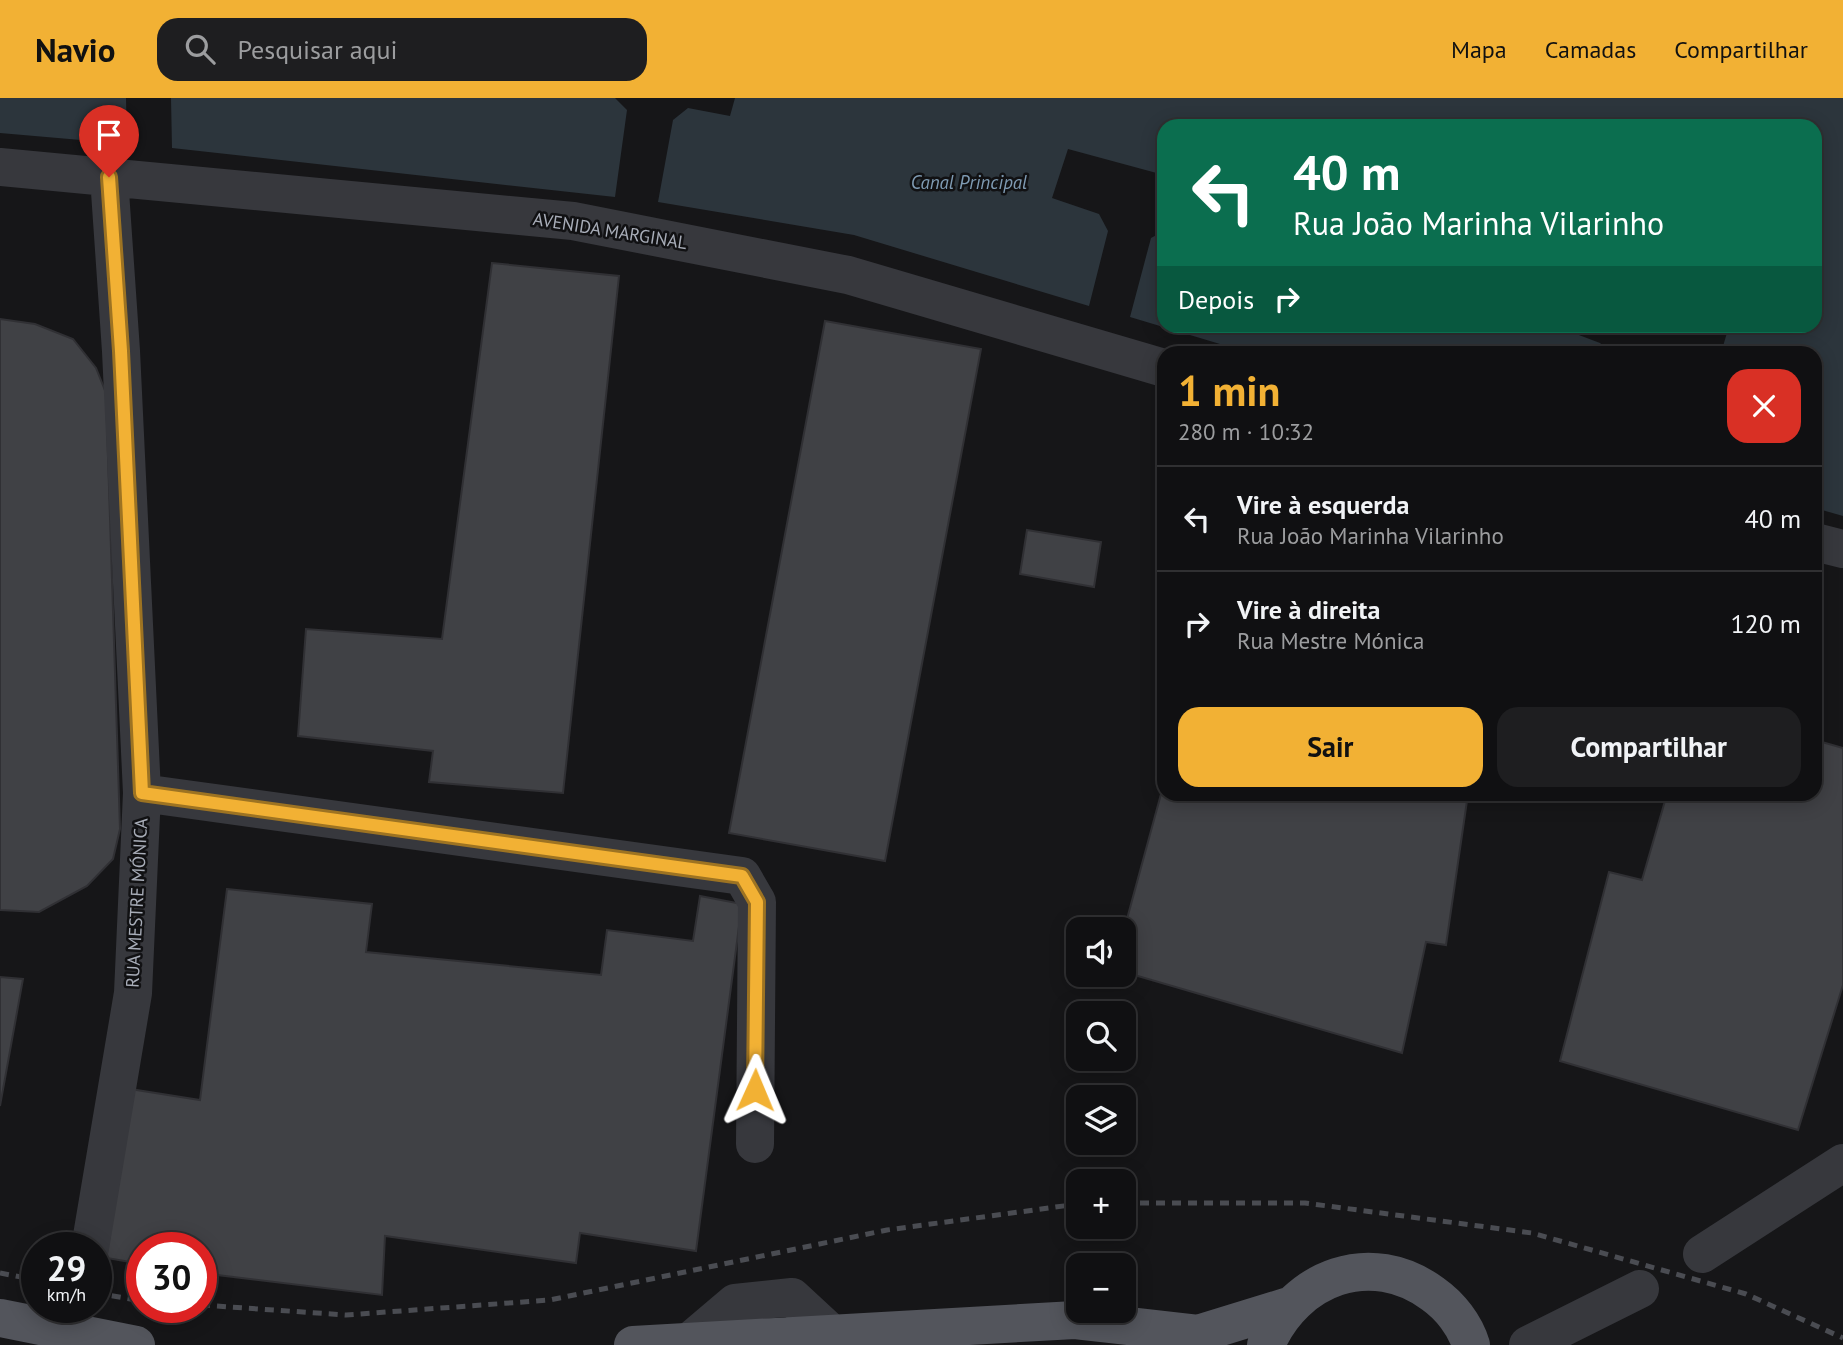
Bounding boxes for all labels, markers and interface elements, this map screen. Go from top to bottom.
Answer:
search box [157,18,647,81]
text: Navio [35,28,115,71]
icon: search [181,30,219,68]
text: Pesquisar aqui [237,33,398,66]
text: Mapa [1451,34,1507,65]
text: Camadas [1545,34,1636,65]
text: Compartilhar [1674,34,1808,65]
pin [79,105,139,177]
icon: arrive [90,116,128,154]
text: 40 m [1293,140,1400,204]
icon: left [1178,147,1269,238]
water label: Canal Principal [911,170,1027,194]
text: Rua João Marinha Vilarinho [1293,202,1664,244]
street label: AVENIDA MARGINAL [531,207,689,254]
icon: right [1268,280,1306,318]
text: Depois [1178,283,1254,316]
text: 1 min [1178,363,1280,418]
button: close [1727,369,1801,443]
text: 280 m · 10:32 [1178,417,1314,446]
text: Vire à esquerda [1237,488,1409,521]
icon: left [1178,500,1216,538]
text: 40 m [1745,502,1801,535]
text: Rua João Marinha Vilarinho [1237,521,1504,550]
text: Vire à direita [1237,593,1380,626]
icon: right [1178,605,1216,643]
text: 120 m [1730,607,1801,640]
text: Rua Mestre Mónica [1237,626,1424,655]
button: Sair [1178,707,1483,787]
button: Compartilhar [1497,707,1801,787]
street label: RUA MESTRE MÓNICA [121,817,152,988]
map controls [1066,917,1136,1323]
button: sound [1066,917,1136,987]
button: search [1066,1001,1136,1071]
position arrow [718,1053,792,1127]
button: layers [1066,1085,1136,1155]
button: + [1066,1169,1136,1239]
speed limit sign: 30 [126,1232,217,1323]
text: 29 [47,1245,86,1291]
button: − [1066,1253,1136,1323]
text: km/h [47,1283,86,1306]

